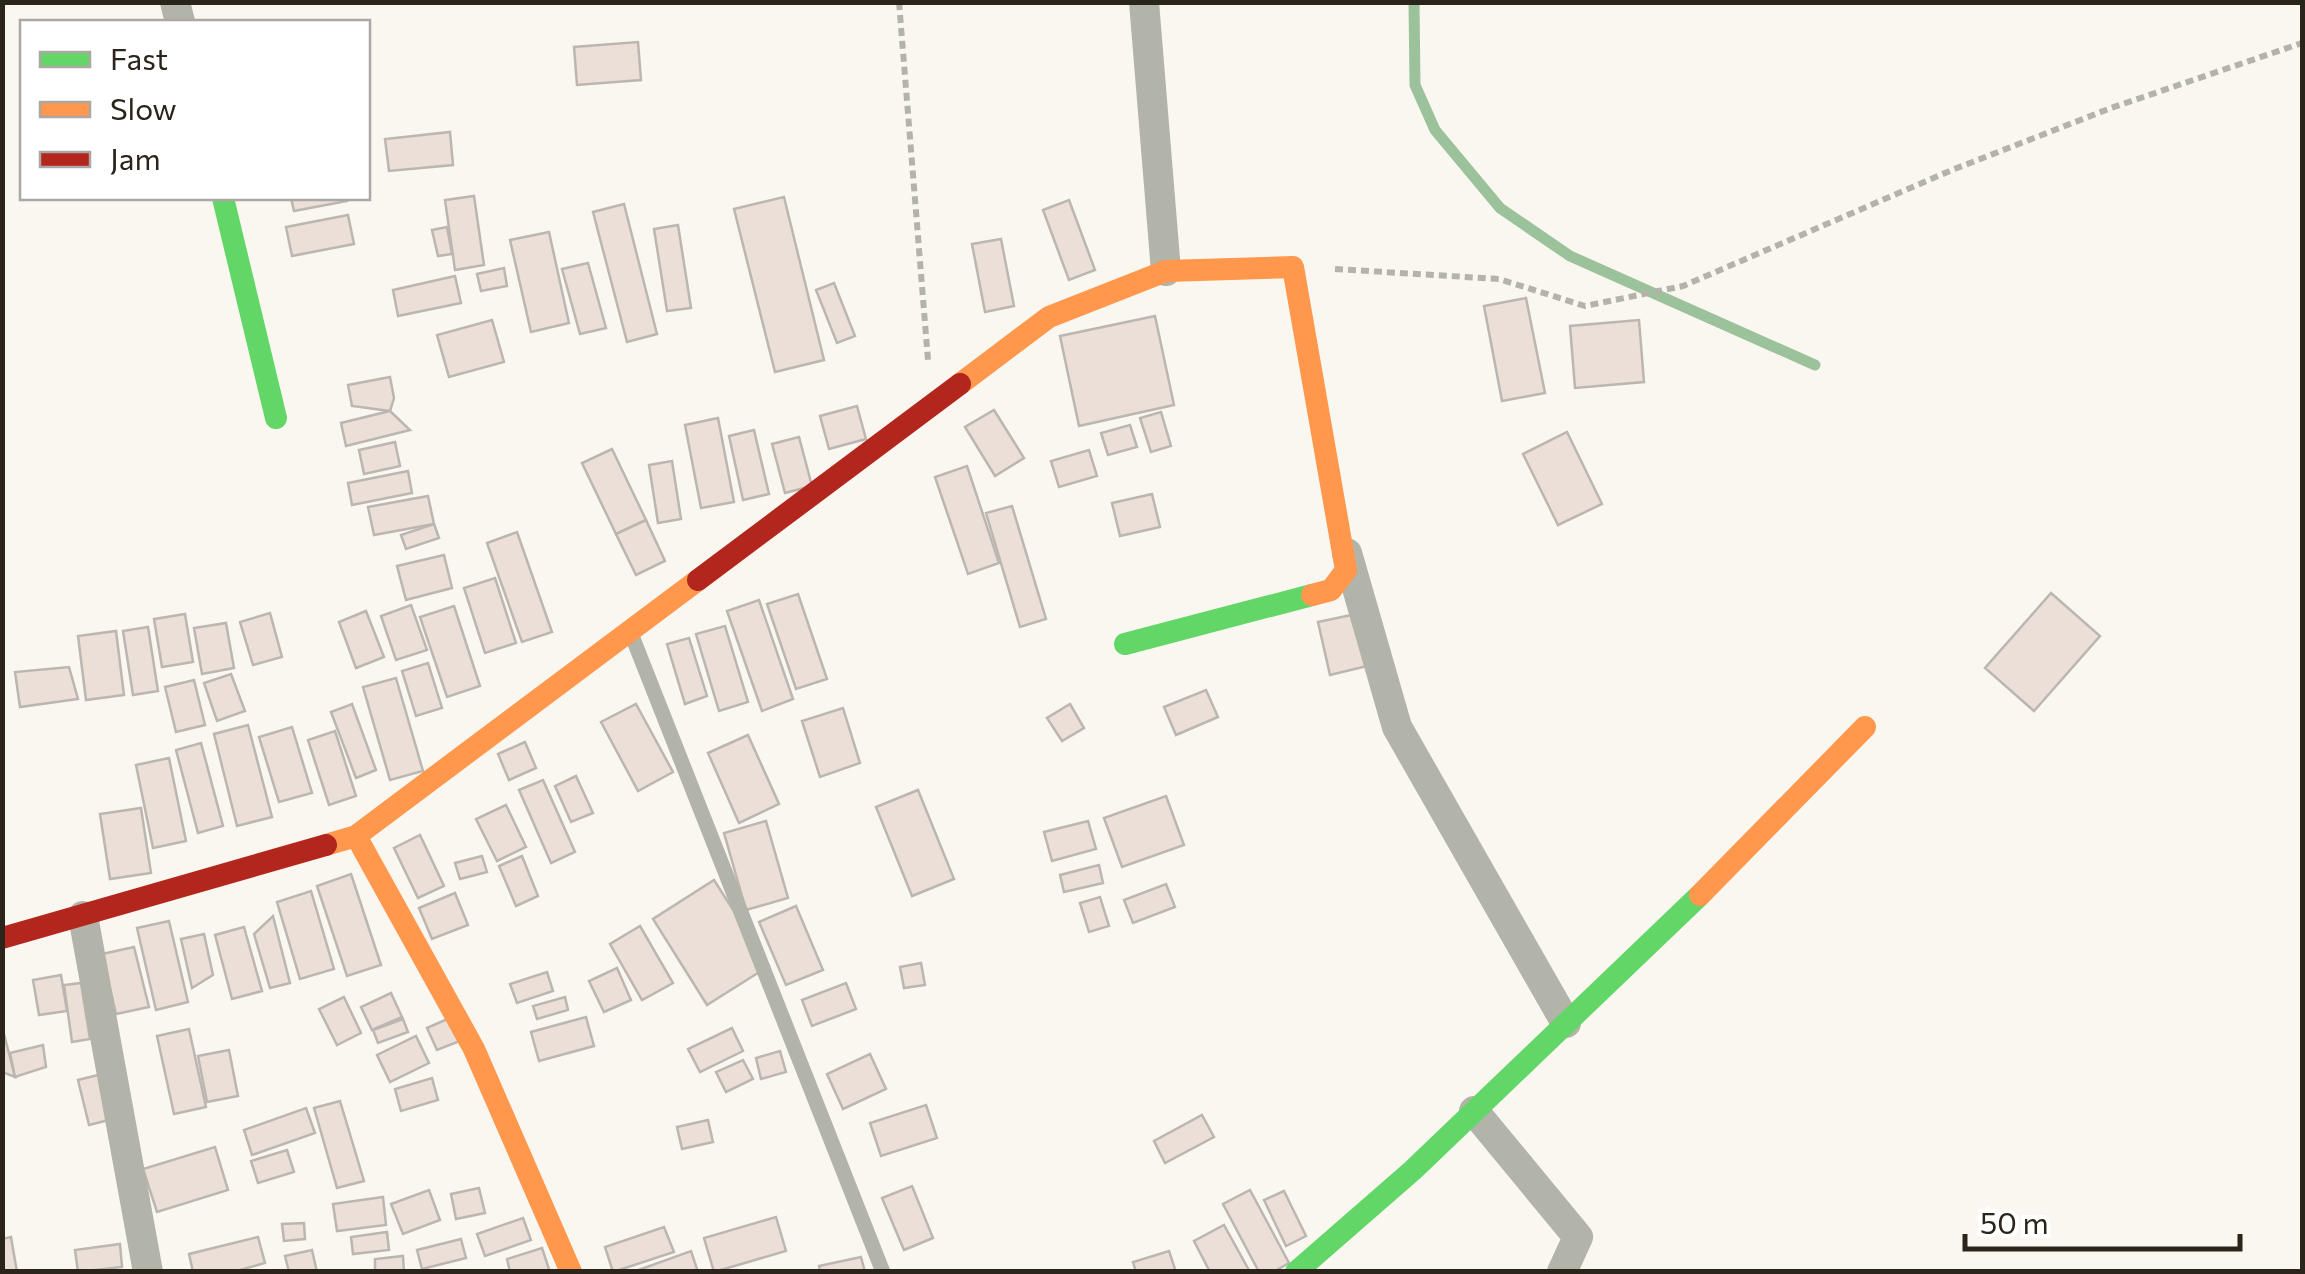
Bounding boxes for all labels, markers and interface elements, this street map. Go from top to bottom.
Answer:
legend [20,20,370,200]
text: Fast [110,39,168,76]
text: Slow [110,89,177,126]
text: Jam [110,139,161,176]
scale bar [1965,1189,2240,1251]
text: 50 m [1980,1203,2049,1240]

